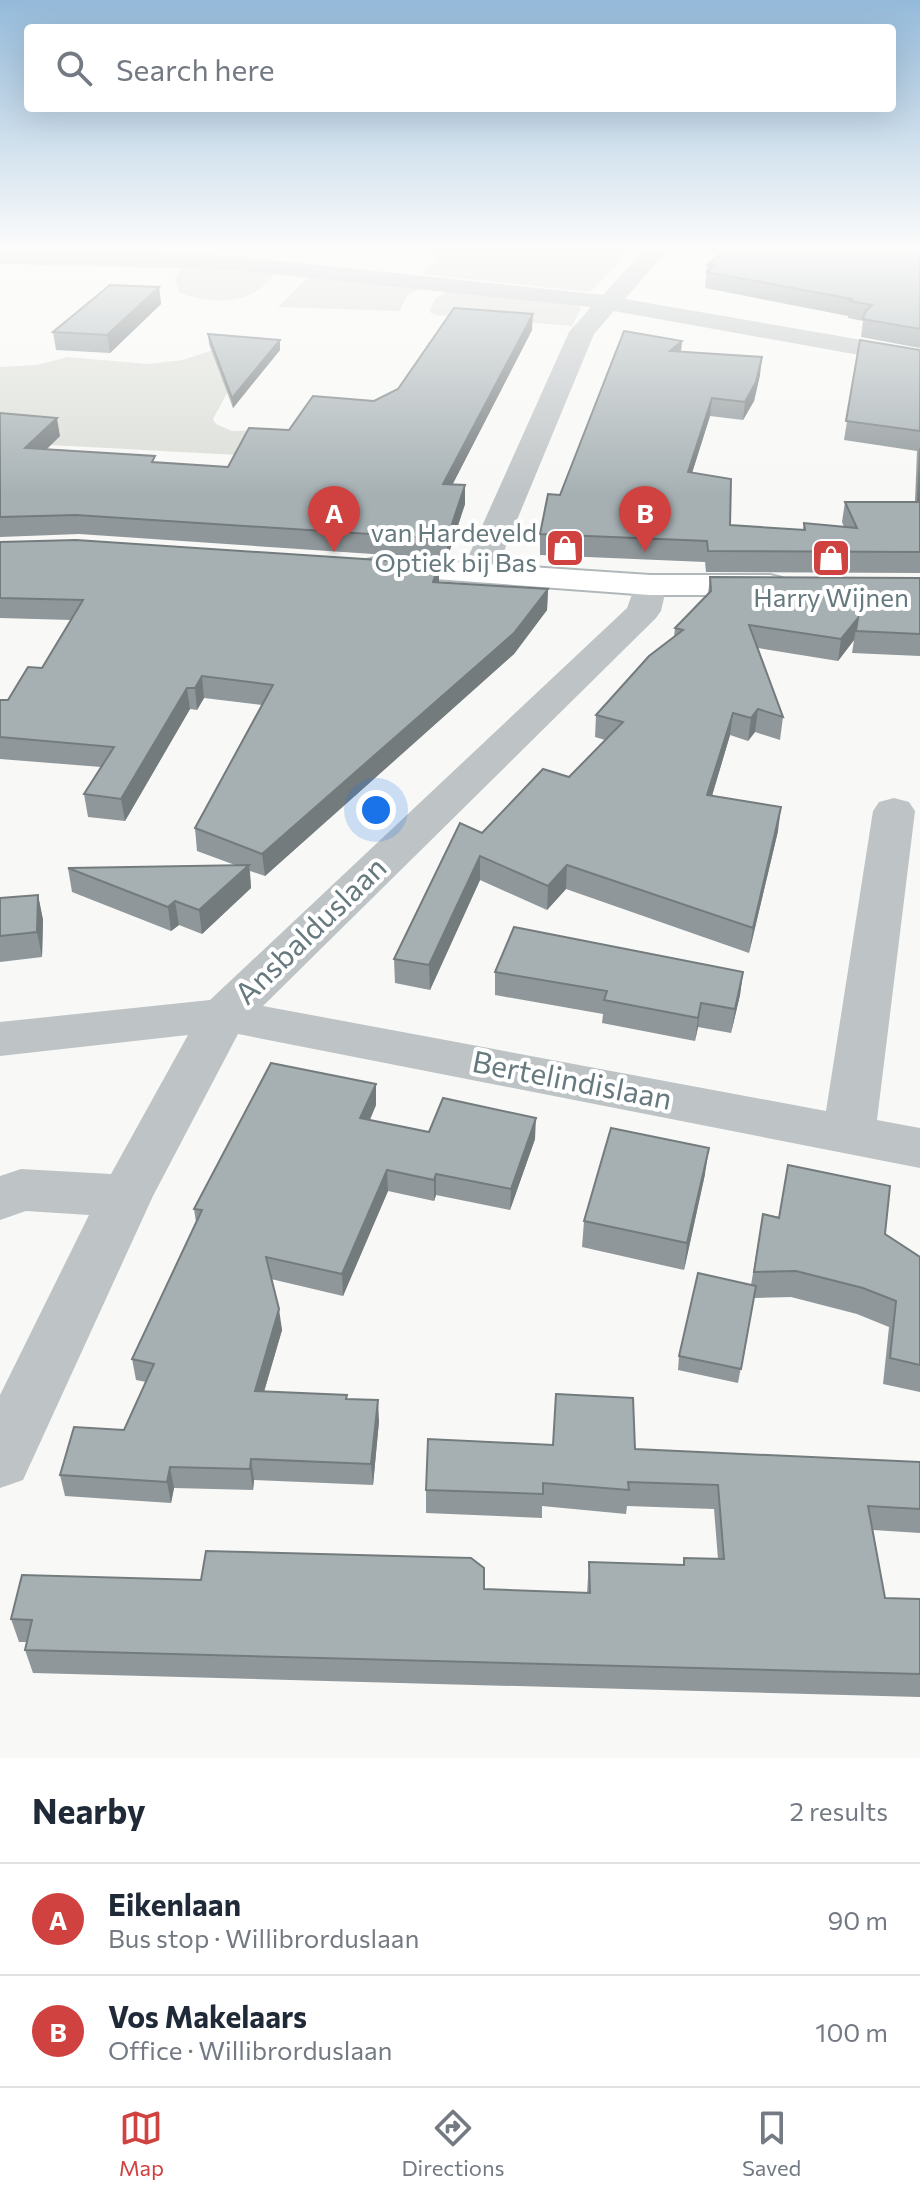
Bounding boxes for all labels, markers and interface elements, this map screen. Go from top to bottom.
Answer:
search box [24,24,896,112]
icon: search [52,46,96,90]
text: Search here [116,50,275,87]
pin: A [308,486,360,552]
pin: B [619,486,671,552]
place label: van Hardeveld Optiek bij Bas [371,516,537,577]
shop icon: van Hardeveld Optiek bij Bas [544,527,586,569]
shop icon: Harry Wijnen [810,537,852,579]
place label: Harry Wijnen [753,581,909,612]
your location [356,790,396,830]
street label: Ansbalduslaan [226,848,393,1011]
street label: Bertelindislaan [470,1041,675,1116]
text: Nearby [32,1789,146,1831]
text: 2 results [790,1795,888,1826]
text: Eikenlaan [108,1885,241,1922]
text: A [49,1904,67,1935]
text: 90 m [828,1904,888,1935]
text: Bus stop · Willibrorduslaan [108,1922,419,1953]
text: Vos Makelaars [108,1997,307,2034]
text: B [49,2016,67,2047]
text: 100 m [815,2016,888,2047]
text: Office · Willibrorduslaan [108,2034,393,2065]
tab: Map [119,2106,164,2181]
tab: Directions [401,2106,505,2181]
tab: Saved [742,2106,801,2181]

